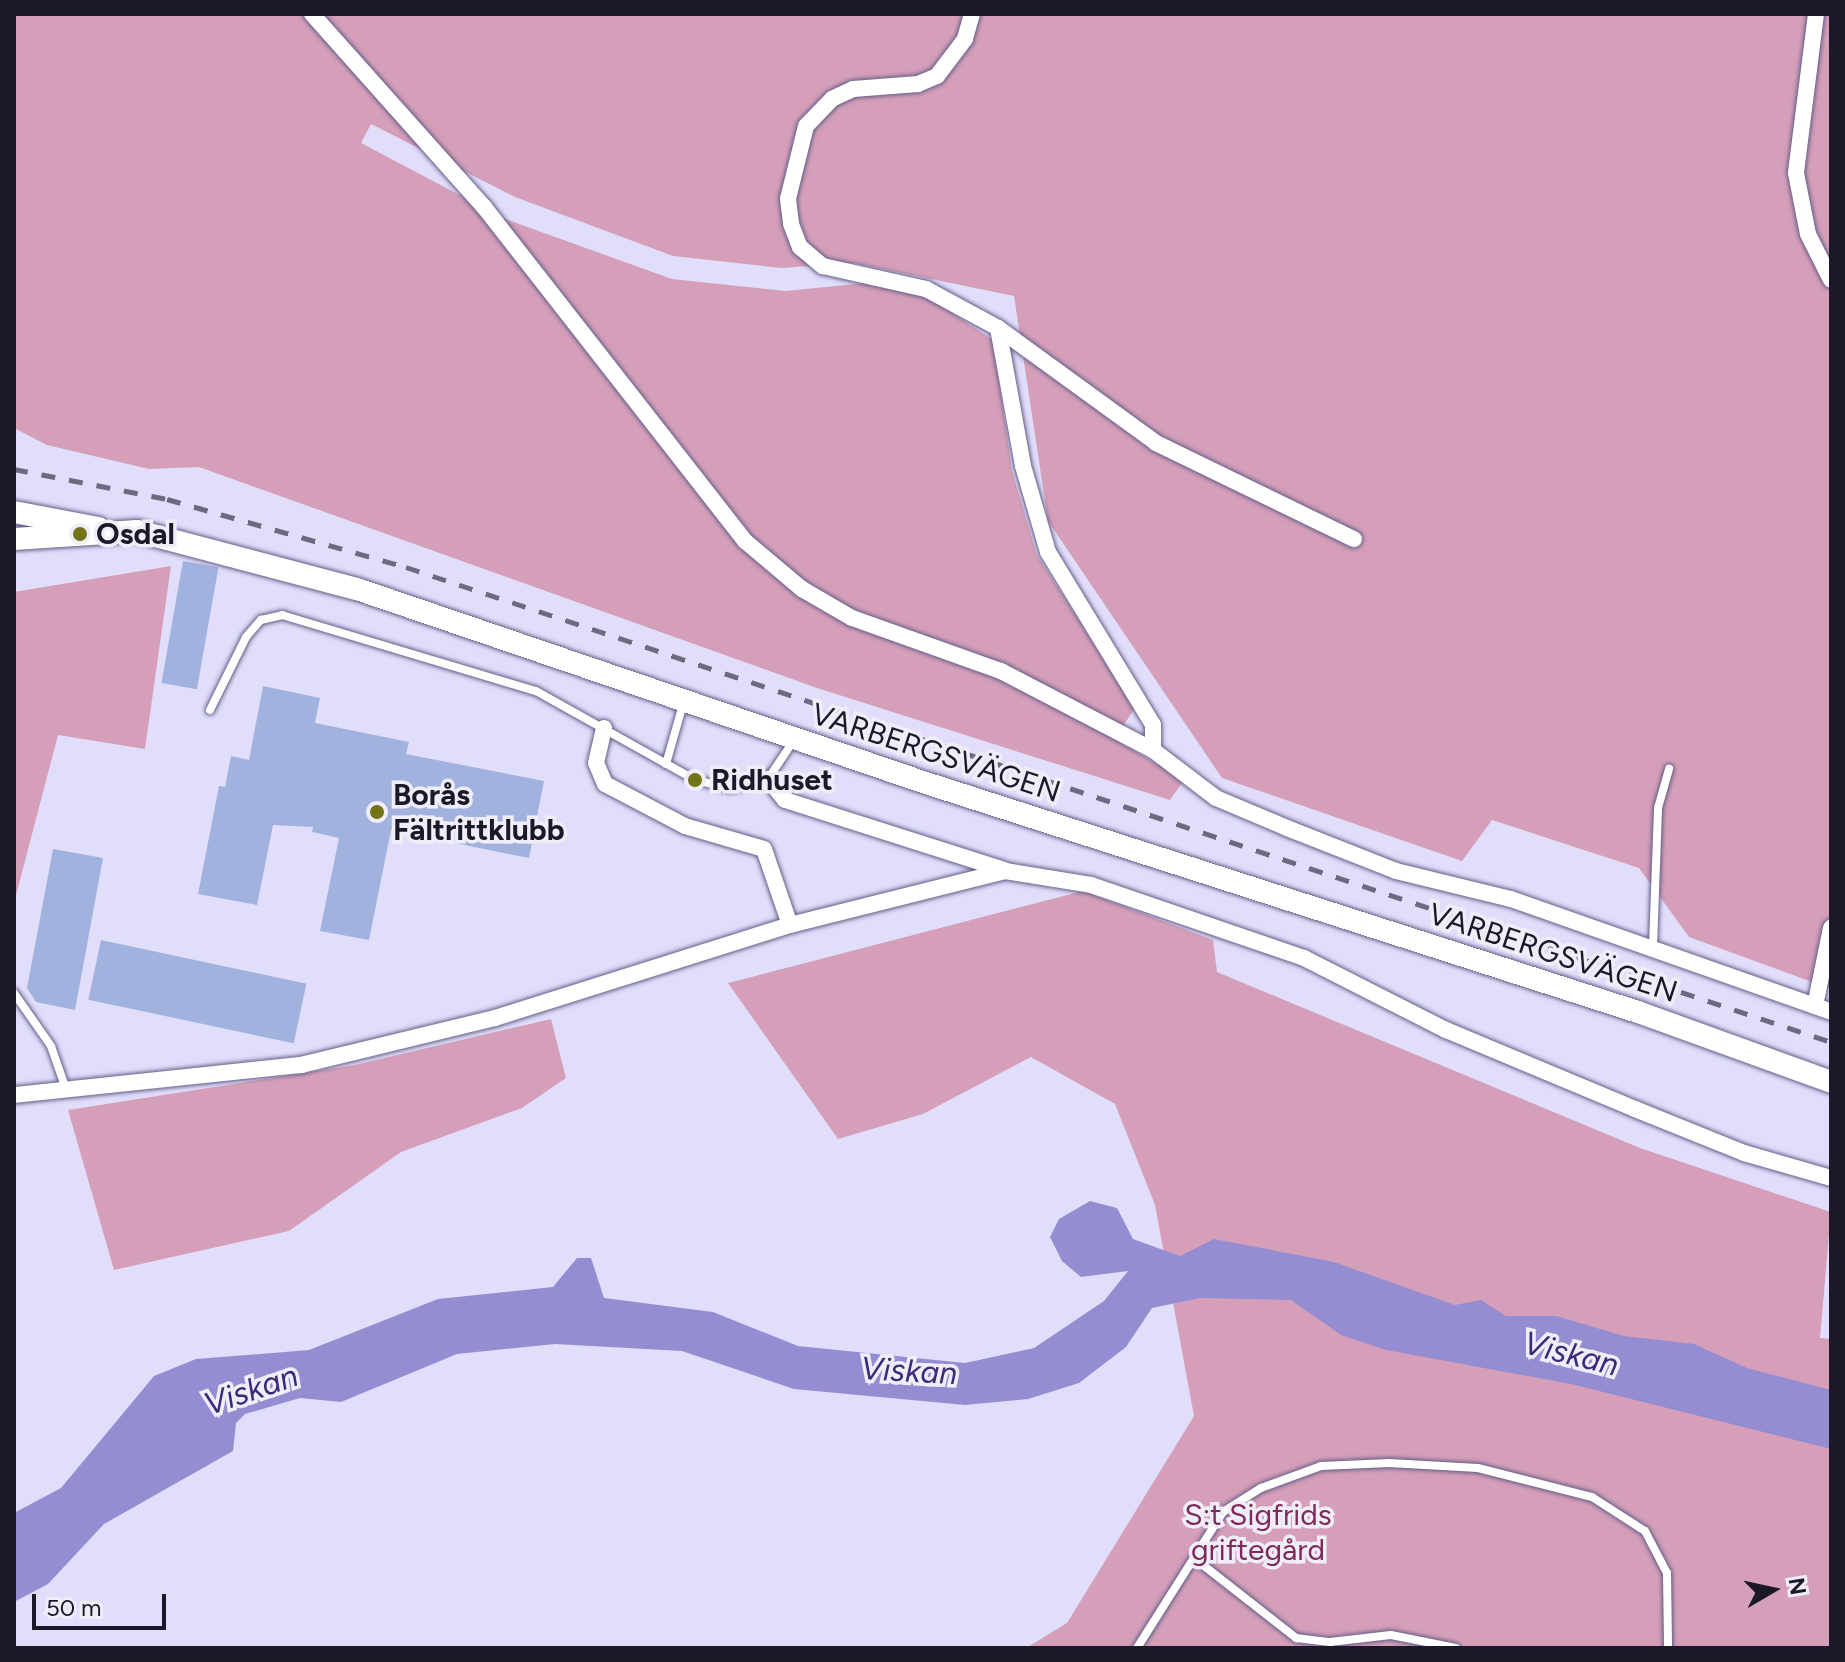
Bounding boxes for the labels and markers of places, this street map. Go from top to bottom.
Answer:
place label: Osdal [96,516,175,552]
marker: Osdal [71,525,89,543]
place label: Ridhuset [711,762,833,798]
marker: Ridhuset [686,771,704,789]
place label: Borås Fältrittklubb [393,777,565,848]
marker: Borås Fältrittklubb [368,803,386,821]

